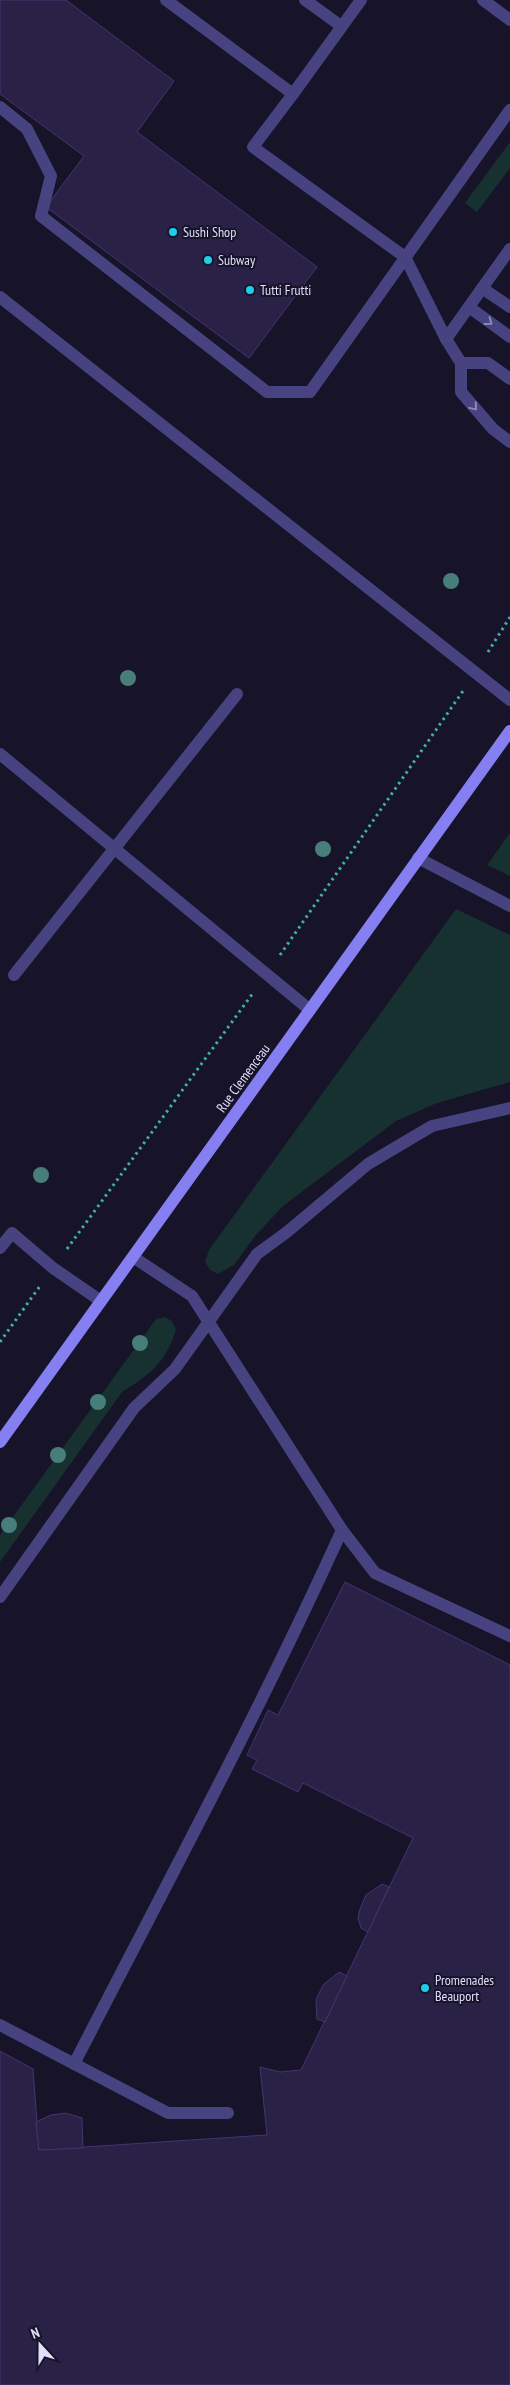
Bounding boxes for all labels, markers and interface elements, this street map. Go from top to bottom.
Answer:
place label: Sushi Shop [183,223,236,241]
marker: Sushi Shop [167,226,179,238]
place label: Subway [218,251,256,269]
marker: Subway [202,254,214,266]
place label: Tutti Frutti [260,281,311,299]
marker: Tutti Frutti [244,284,256,296]
one-way arrow [483,316,493,325]
one-way arrow [469,402,478,411]
street label: Rue Clemenceau [212,1040,274,1116]
place label: Promenades Beauport [435,1971,494,2005]
marker: Promenades Beauport [419,1982,431,1994]
north arrow [15,2320,65,2370]
text: N [29,2323,42,2343]

